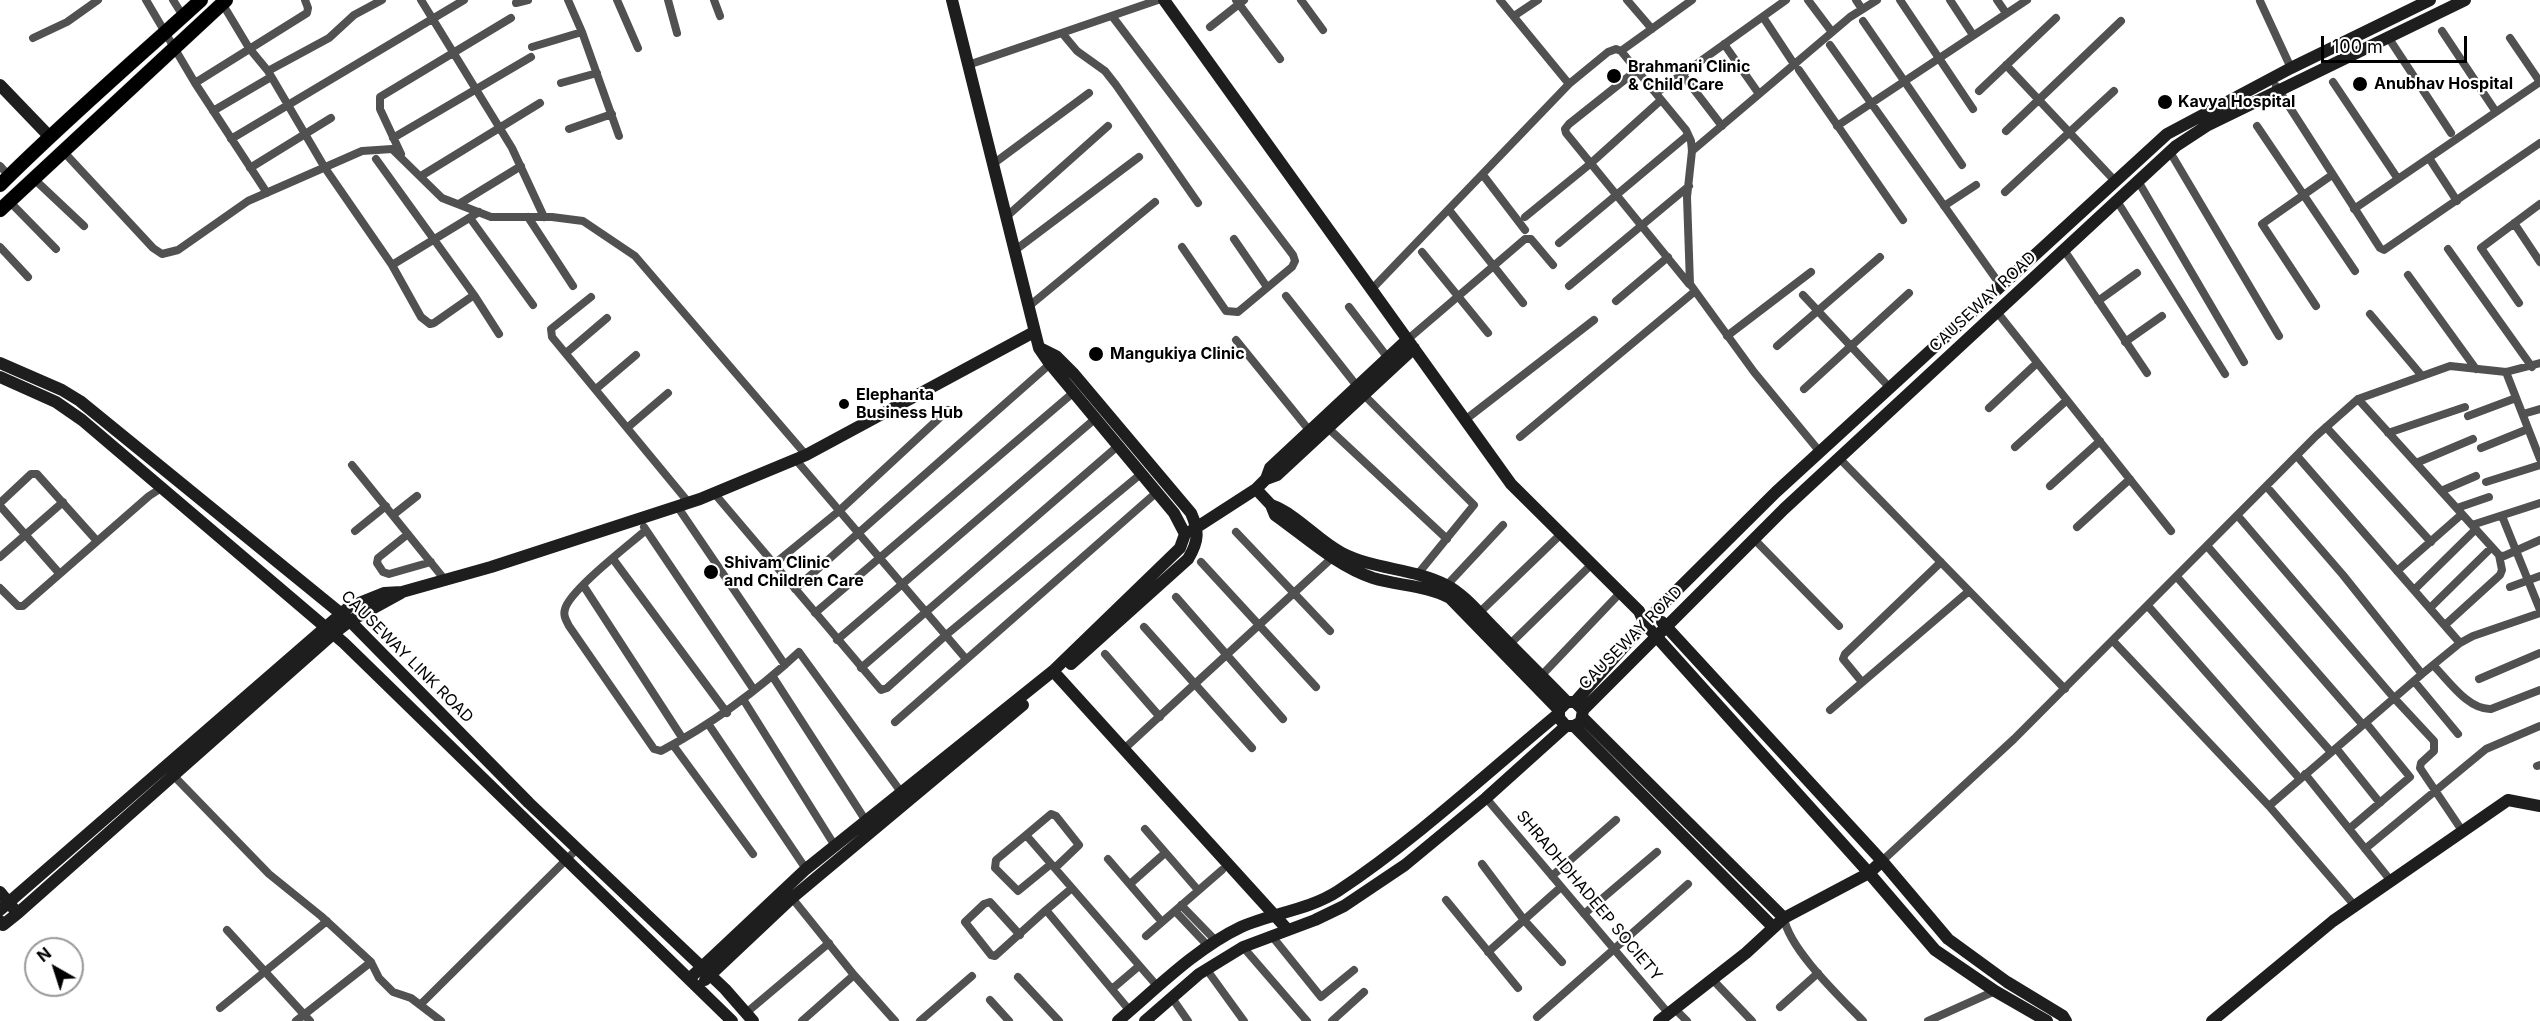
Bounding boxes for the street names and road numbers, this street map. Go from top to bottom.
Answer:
street label: CAUSEWAY ROAD [1926,248,2040,356]
street label: CAUSEWAY ROAD [1575,582,1687,694]
street label: CAUSEWAY LINK ROAD [337,587,477,727]
street label: SHRADHDHADEEP SOCIETY [1512,807,1666,985]

